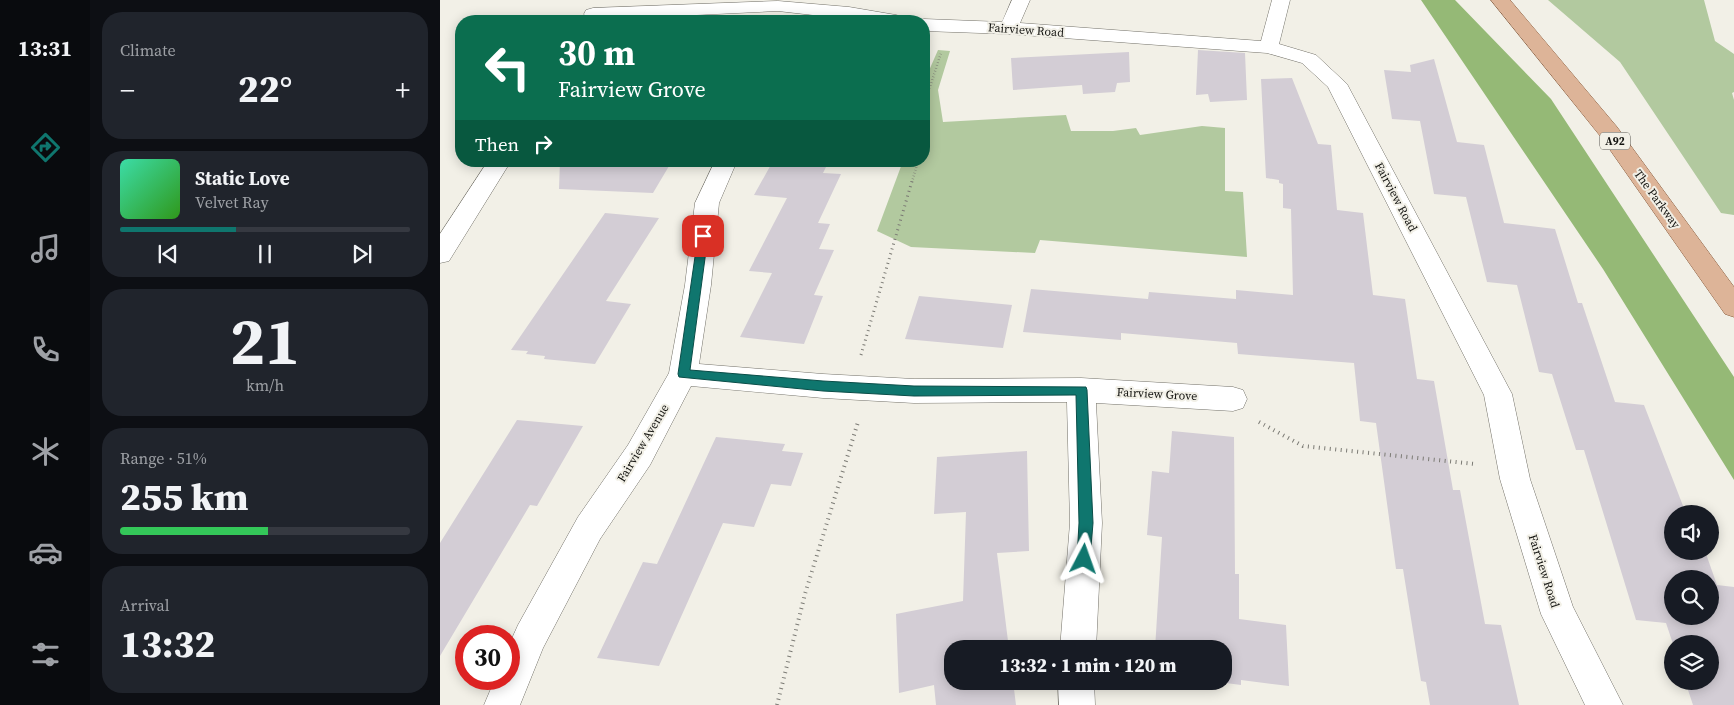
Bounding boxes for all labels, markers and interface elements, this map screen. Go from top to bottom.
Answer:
street label: Fairview Road [987,19,1065,41]
text: 30 m [558,29,635,77]
text: 13:31 [18,33,72,63]
icon: left [475,35,540,100]
text: Climate [120,39,176,61]
text: 22° [238,63,292,115]
text: − [120,71,135,109]
text: + [395,71,410,109]
text: Fairview Grove [558,74,706,104]
icon: directions [28,130,63,165]
icon: right [529,130,557,158]
text: Then [475,131,519,157]
road number: A92 [1600,132,1630,150]
street label: Fairview Road [1371,160,1421,235]
text: Static Love [195,165,290,191]
street label: The Parkway [1630,166,1684,232]
text: Velvet Ray [195,191,269,213]
pin [682,215,724,257]
icon: arrive [689,222,717,250]
icon: music [28,231,63,266]
icon: previous [154,240,182,268]
icon: pause [251,240,279,268]
icon: next [348,240,376,268]
text: 21 [230,297,300,386]
icon: phone [28,332,63,367]
text: km/h [246,374,284,396]
street label: Fairview Grove [1116,384,1198,404]
street label: Fairview Avenue [613,401,673,485]
icon: climate [28,434,63,469]
text: Range · 51% [120,447,207,469]
text: 255 km [120,471,248,523]
map controls [1664,505,1719,690]
button: sound [1664,505,1719,560]
position arrow [1057,532,1109,584]
street label: Fairview Road [1525,532,1563,610]
icon: car [28,535,63,570]
button: search [1664,570,1719,625]
text: Arrival [120,594,169,616]
text: 13:32 [120,618,215,670]
speed limit sign: 30 [455,625,520,690]
button: layers [1664,635,1719,690]
icon: filters [28,637,63,672]
text: 13:32 · 1 min · 120 m [999,652,1177,678]

